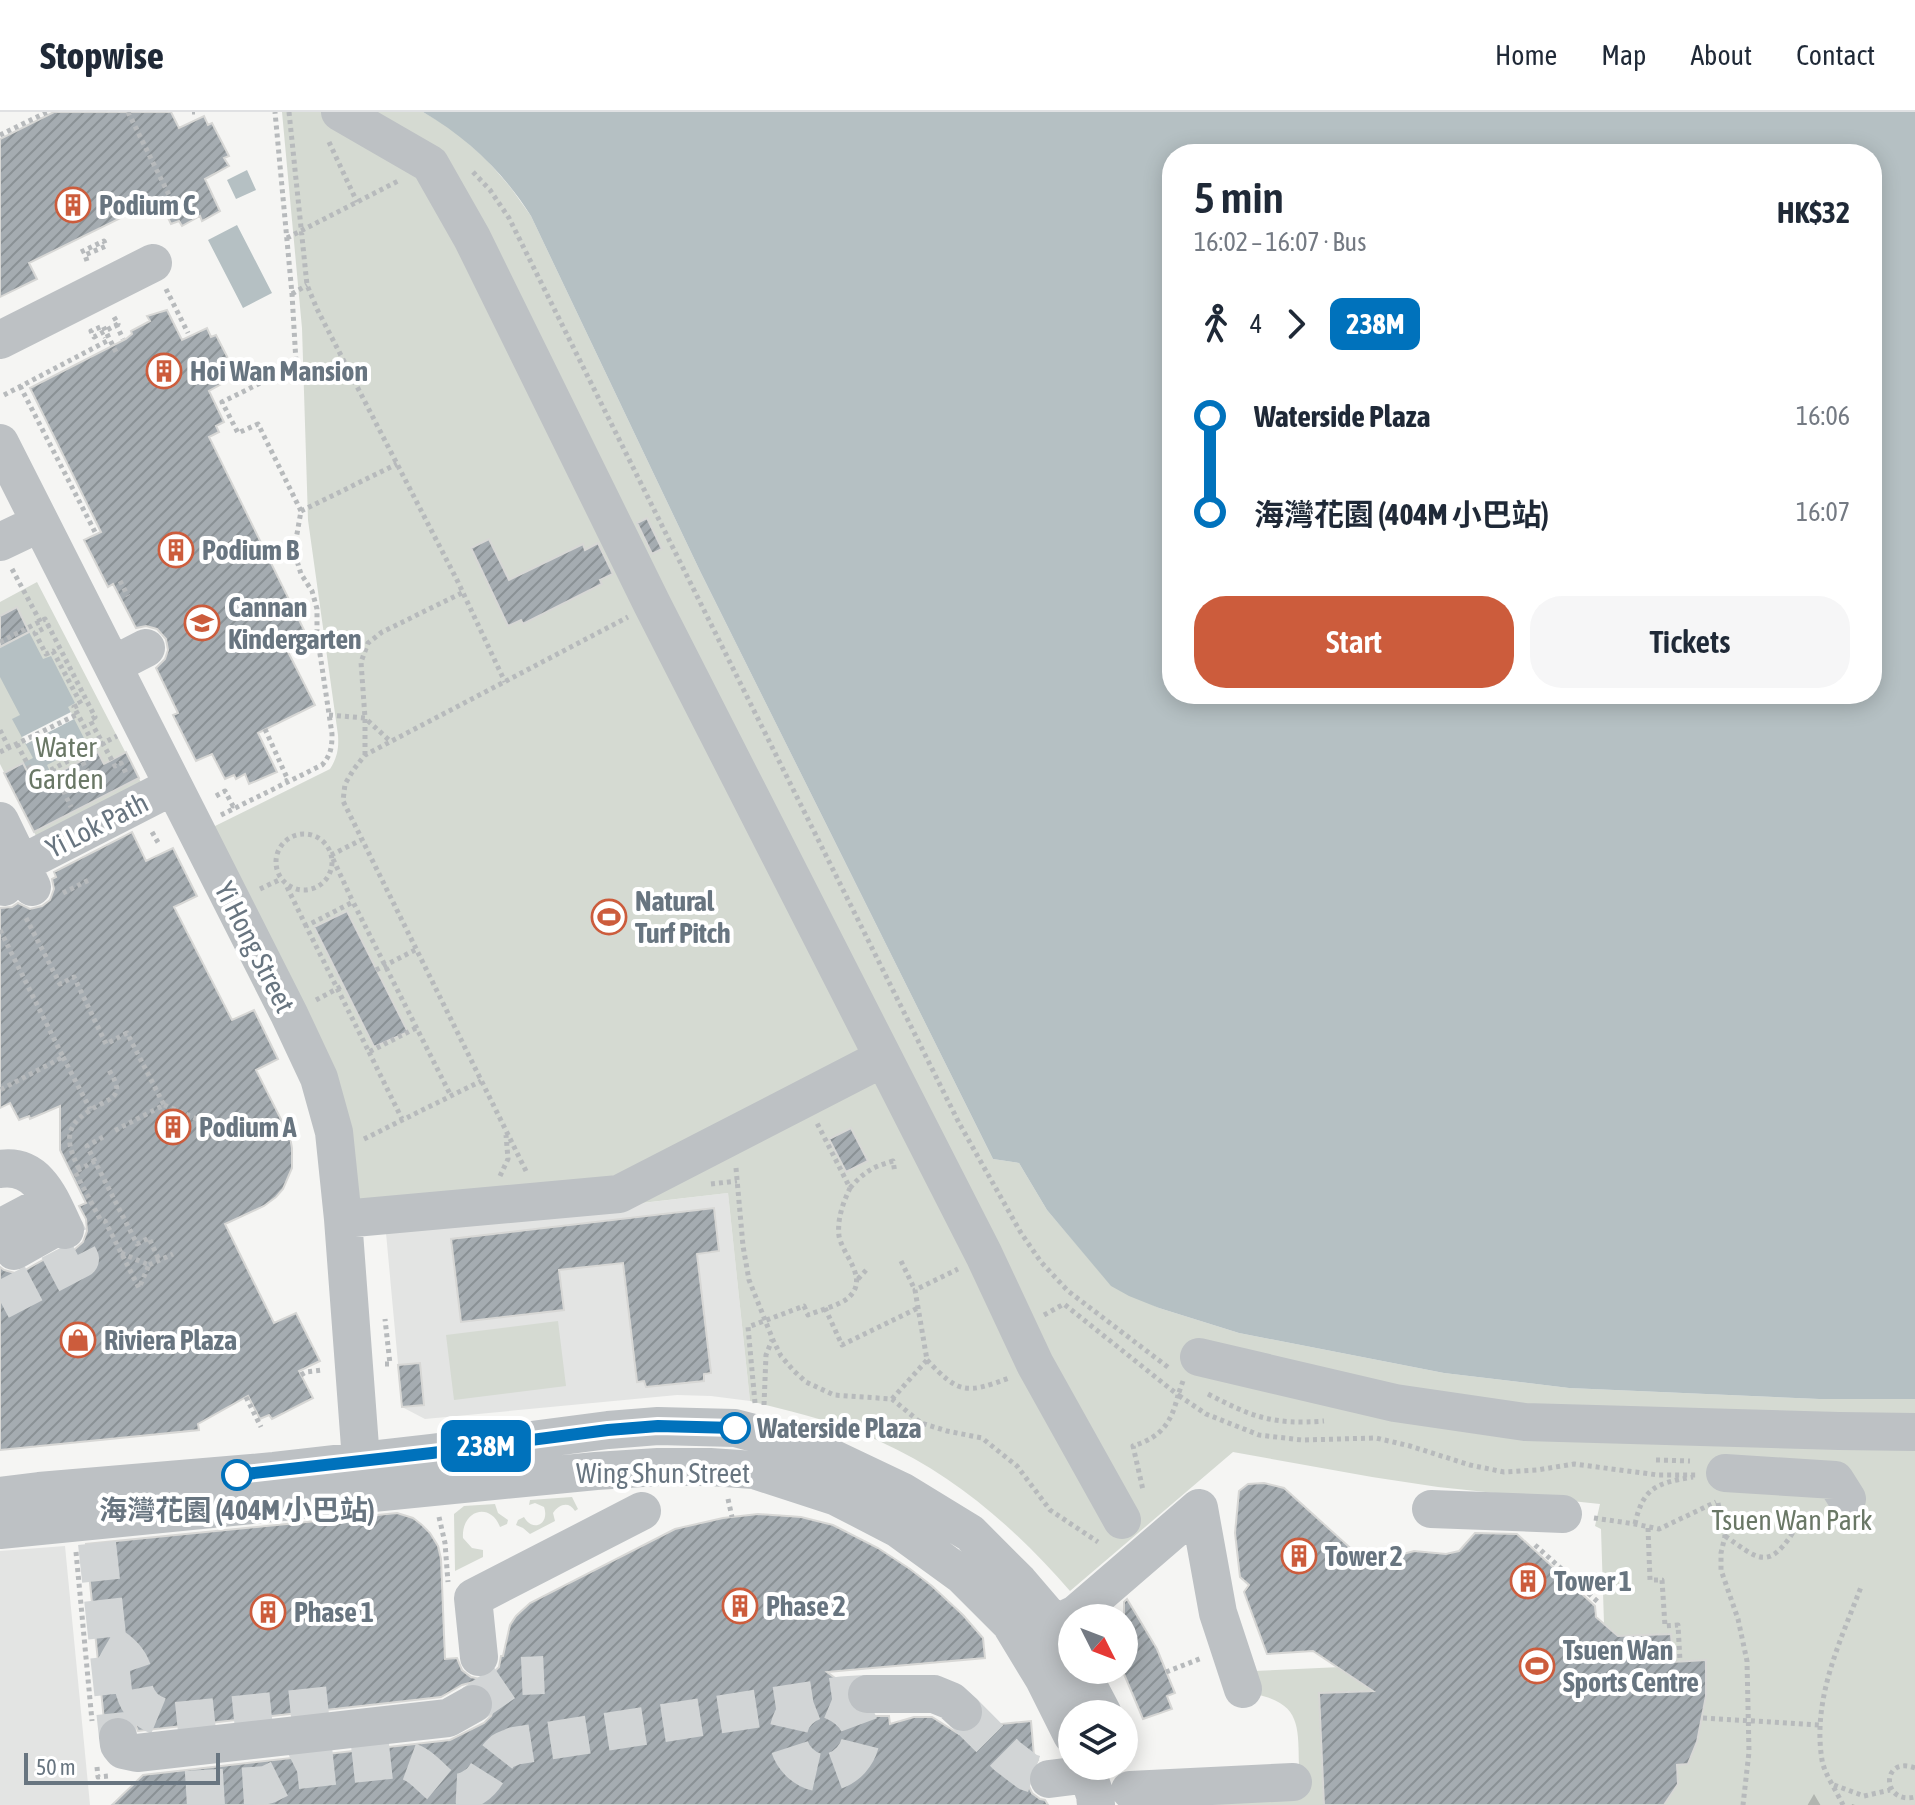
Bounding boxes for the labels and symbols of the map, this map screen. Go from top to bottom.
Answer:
building icon: Podium C [54,186,92,224]
place label: Podium C [99,189,196,221]
building icon: Hoi Wan Mansion [145,352,183,390]
place label: Hoi Wan Mansion [190,355,368,387]
building icon: Podium B [157,531,195,569]
place label: Podium B [202,534,300,566]
place label: Cannan Kindergarten [228,591,362,655]
school or university icon: Cannan Kindergarten [183,604,221,642]
park label: Water Garden [28,731,104,795]
street label: Yi Lok Path [41,786,153,864]
street label: Yi Hong Street [208,876,302,1018]
place label: Natural Turf Pitch [635,885,731,949]
sports icon: Natural Turf Pitch [590,898,628,936]
building icon: Podium A [154,1108,192,1146]
place label: Podium A [199,1111,297,1143]
shop icon: Riviera Plaza [59,1321,97,1359]
place label: Riviera Plaza [104,1324,237,1356]
place label: Waterside Plaza [756,1412,922,1444]
marker: Waterside Plaza [720,1413,750,1443]
line badge: 238M [430,1420,542,1472]
street label: Wing Shun Street [576,1457,750,1489]
marker: 海灣花園 (404M 小巴站) [222,1460,252,1490]
place label: 海灣花園 (404M 小巴站) [99,1494,375,1526]
park label: Tsuen Wan Park [1712,1504,1872,1536]
building icon: Tower 2 [1280,1537,1318,1575]
place label: Tower 2 [1325,1540,1403,1572]
building icon: Tower 1 [1509,1562,1547,1600]
place label: Tower 1 [1554,1565,1632,1597]
building icon: Phase 2 [721,1587,759,1625]
place label: Phase 2 [766,1590,846,1622]
building icon: Phase 1 [249,1593,287,1631]
place label: Phase 1 [294,1596,374,1628]
north arrow [1058,1604,1138,1684]
place label: Tsuen Wan Sports Centre [1563,1634,1699,1698]
sports icon: Tsuen Wan Sports Centre [1518,1647,1556,1685]
scale bar [24,1749,220,1785]

